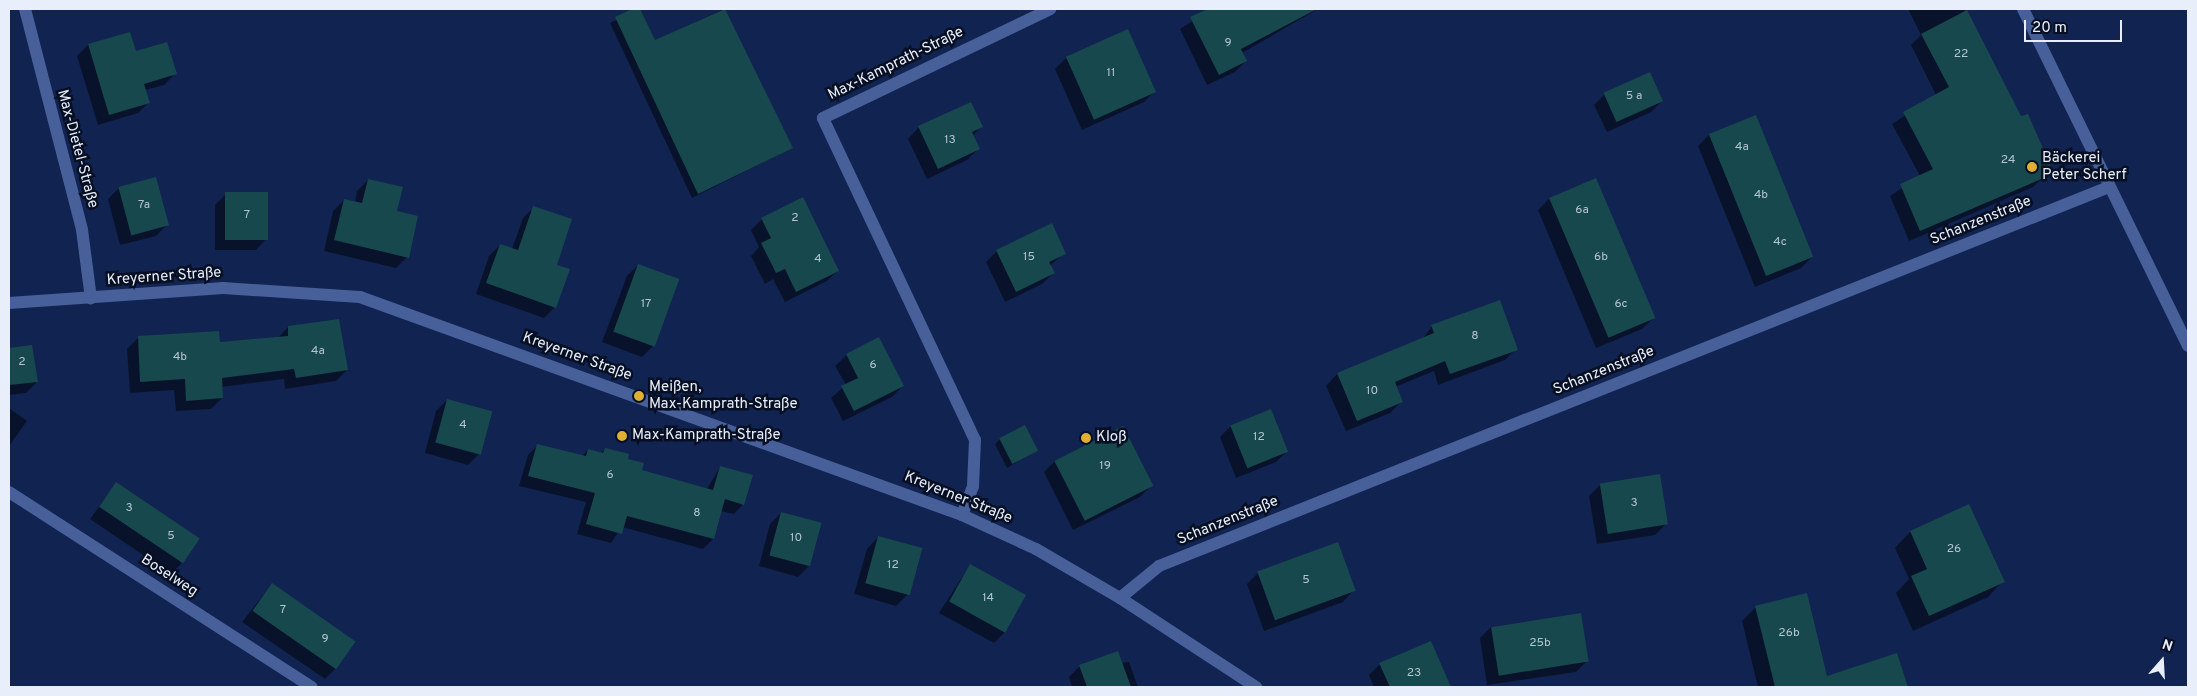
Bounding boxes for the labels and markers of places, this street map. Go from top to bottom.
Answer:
place label: Bäckerei Peter Scherf [2042,149,2127,184]
marker: Bäckerei Peter Scherf [2026,161,2038,173]
place label: Meißen, Max-Kamprath-Straße [649,378,797,413]
marker: Meißen, Max-Kamprath-Straße [633,390,645,402]
place label: Max-Kamprath-Straße [632,427,780,445]
place label: Kloß [1096,429,1127,447]
marker: Max-Kamprath-Straße [616,430,628,442]
marker: Kloß [1080,432,1092,444]

